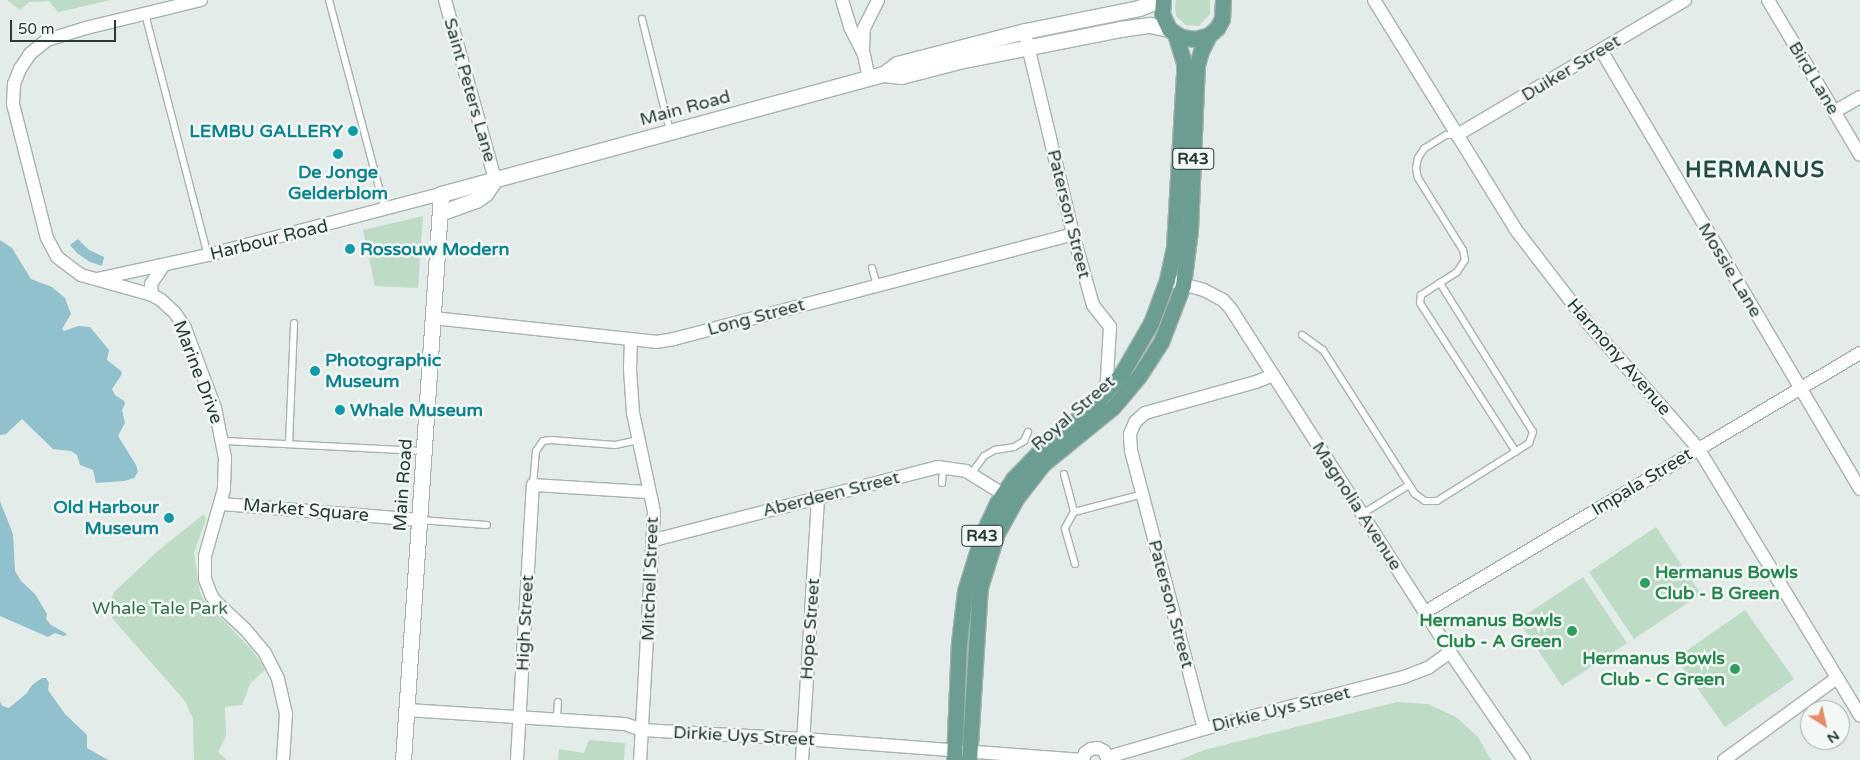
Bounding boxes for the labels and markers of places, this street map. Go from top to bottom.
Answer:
place label: LEMBU GALLERY [189,120,343,142]
marker: LEMBU GALLERY [347,125,359,137]
marker: De Jonge Gelderblom [332,148,344,160]
place label: De Jonge Gelderblom [288,162,388,204]
place label: Rossouw Modern [360,238,509,260]
marker: Rossouw Modern [344,243,356,255]
place label: Photographic Museum [325,350,441,392]
marker: Photographic Museum [309,365,321,377]
place label: Whale Museum [350,399,483,421]
marker: Whale Museum [334,404,346,416]
place label: Old Harbour Museum [53,497,159,540]
marker: Old Harbour Museum [163,512,175,524]
place label: Hermanus Bowls Club - B Green [1655,562,1798,604]
marker: Hermanus Bowls Club - B Green [1639,577,1651,589]
place label: Hermanus Bowls Club - A Green [1419,610,1562,652]
marker: Hermanus Bowls Club - A Green [1566,625,1578,637]
place label: Hermanus Bowls Club - C Green [1582,648,1725,691]
marker: Hermanus Bowls Club - C Green [1729,663,1741,675]

